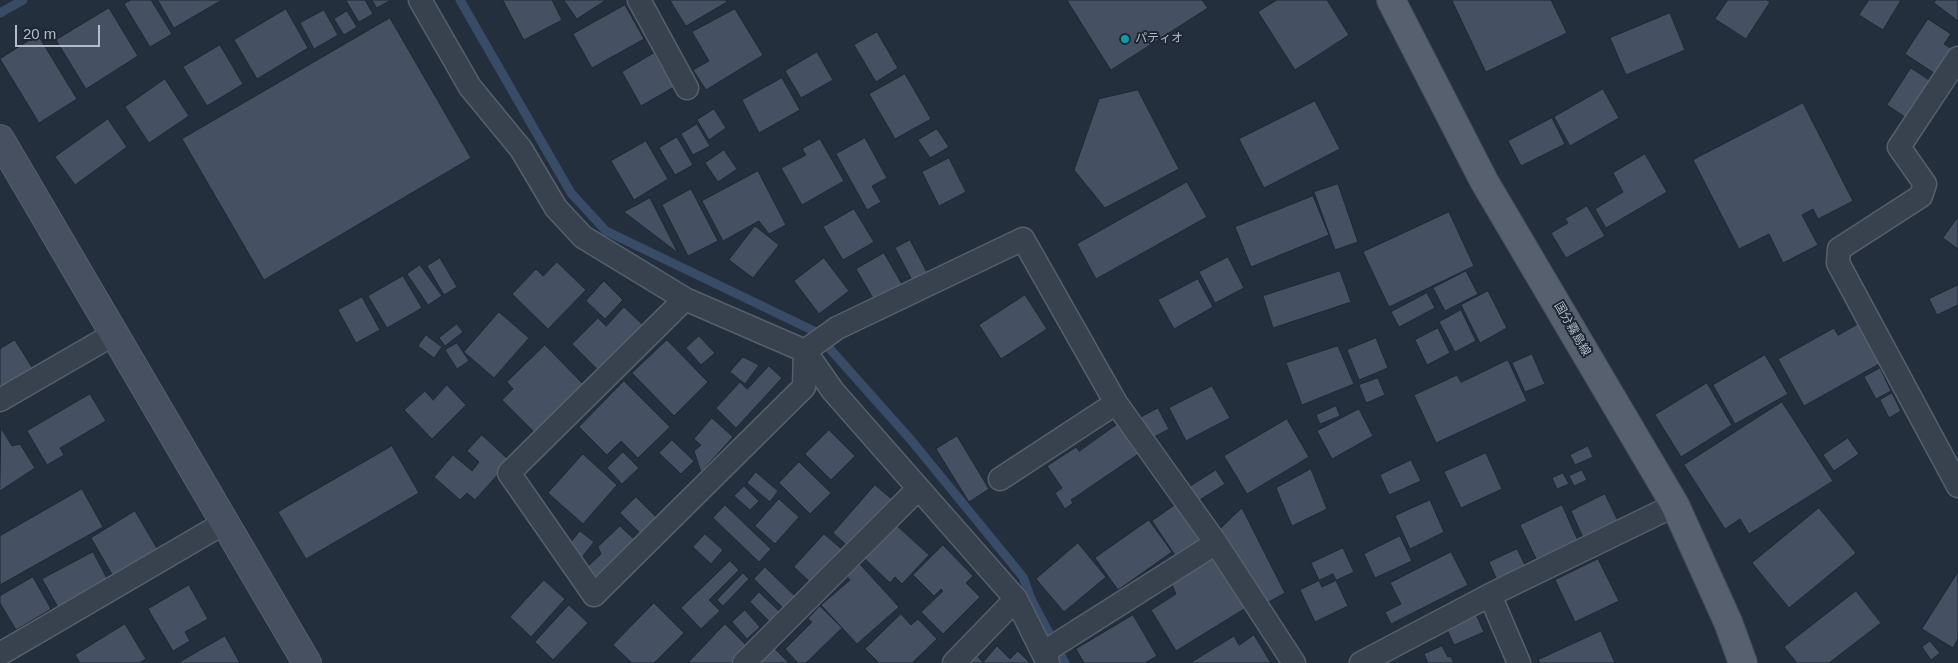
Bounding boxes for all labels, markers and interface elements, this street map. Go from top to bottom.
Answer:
scale bar [18,15,102,47]
text: 20 m [23,25,56,42]
place label: パティオ [1135,32,1183,46]
marker: パティオ [1119,33,1131,45]
street label: 国分霧島線 [1551,299,1593,359]

